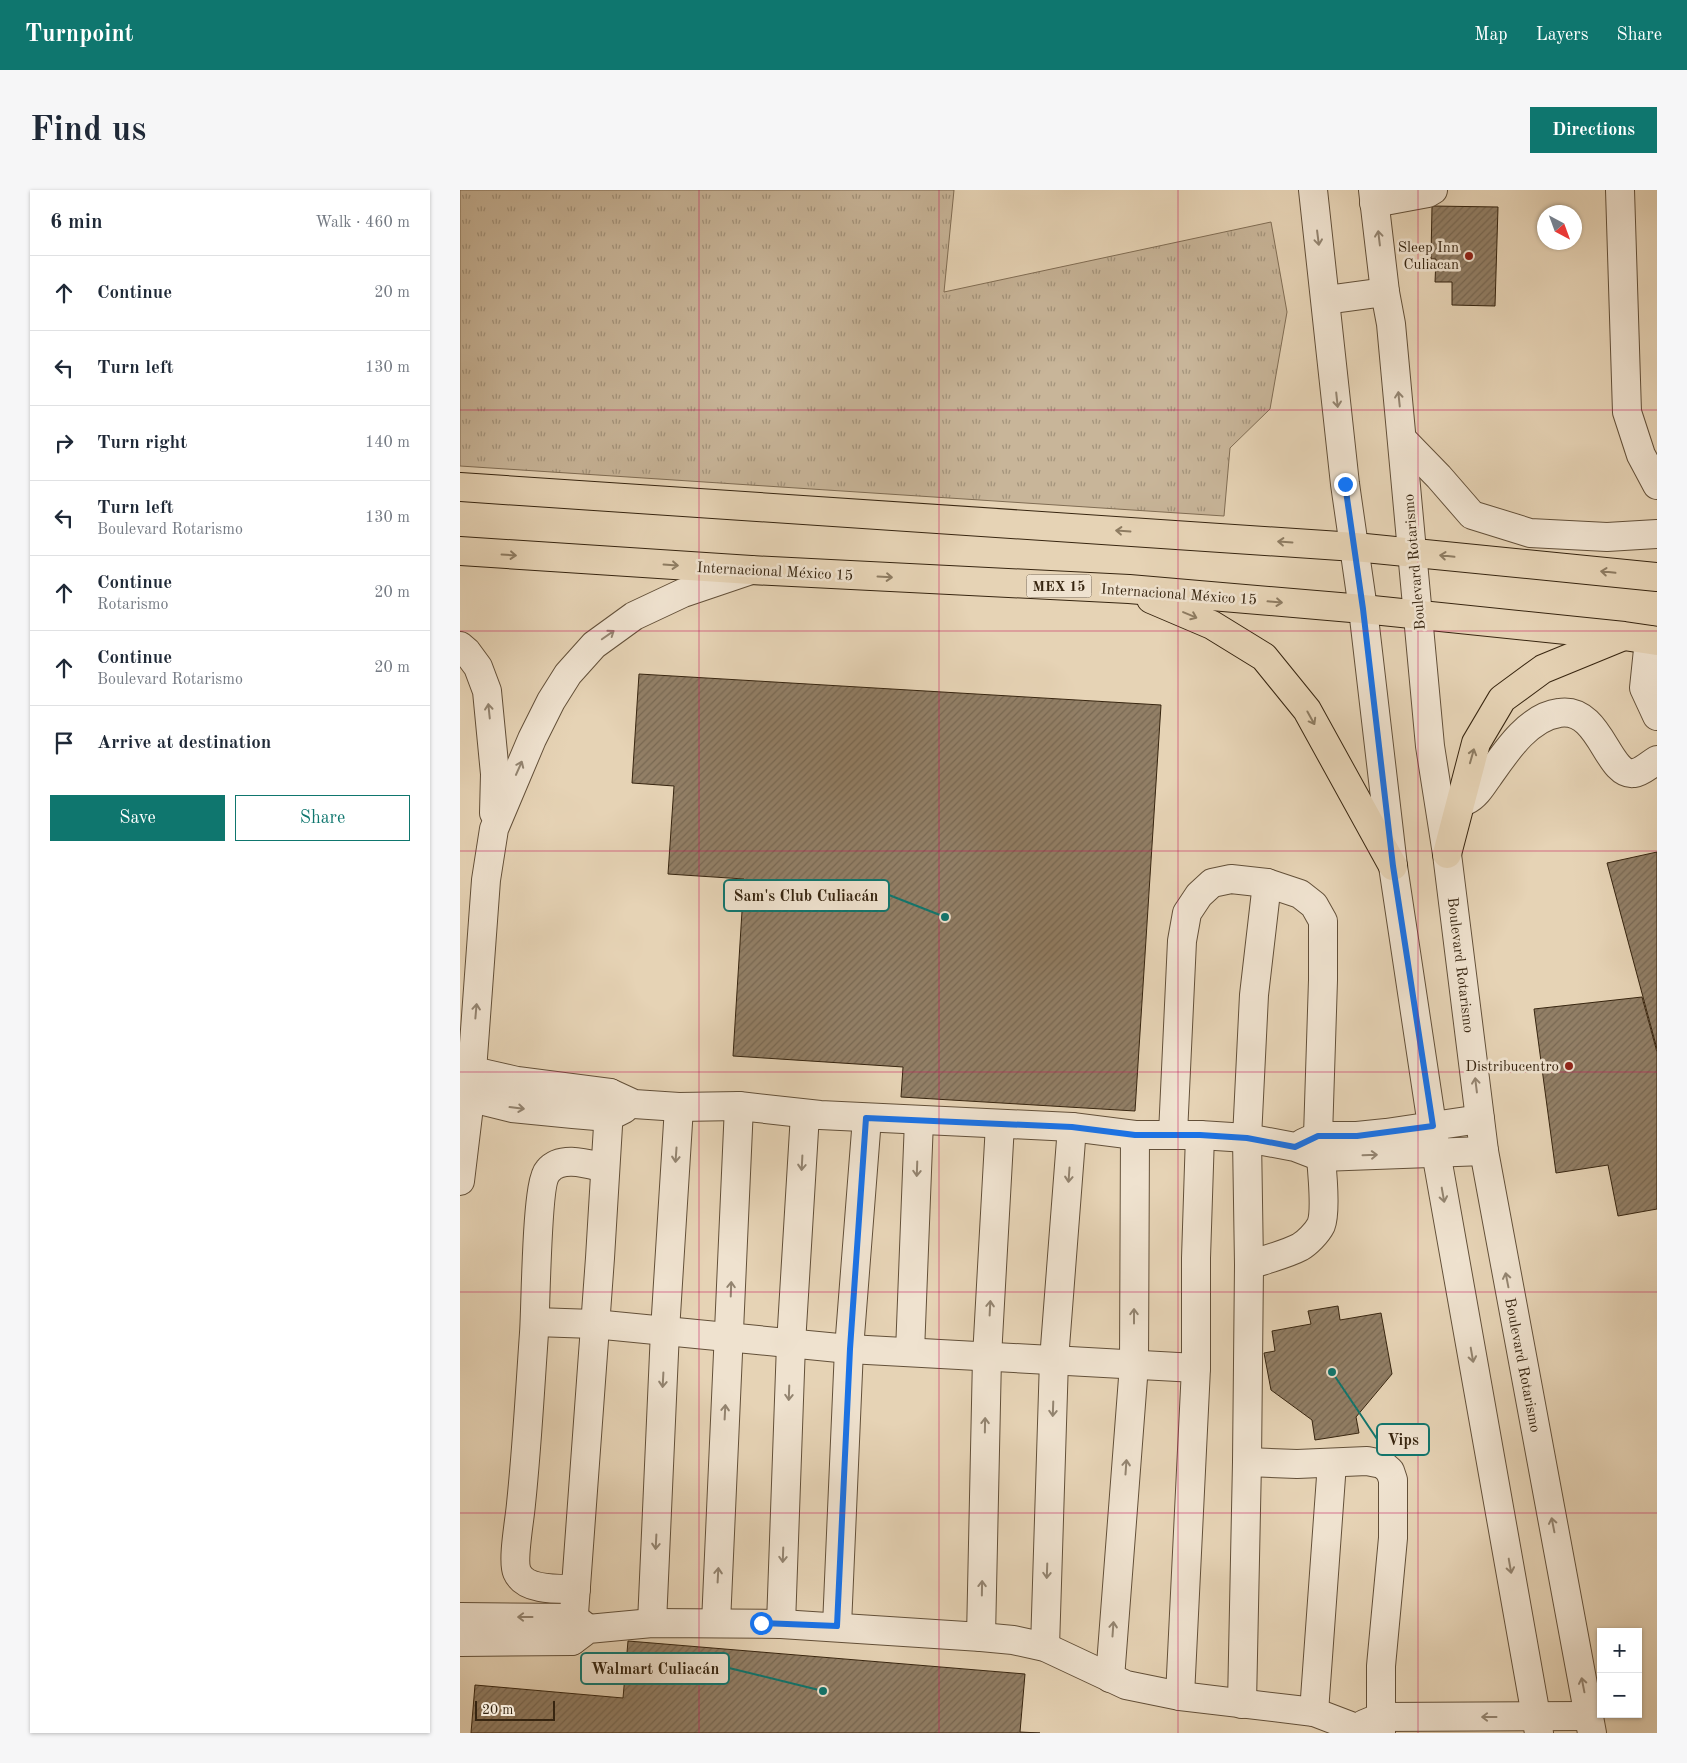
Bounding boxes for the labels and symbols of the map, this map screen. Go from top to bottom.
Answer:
north arrow [1537,205,1582,250]
one-way arrow [1313,230,1323,246]
one-way arrow [1374,230,1384,246]
place label: Sleep Inn Culiacan [1398,241,1459,273]
marker: Sleep Inn Culiacan [1463,250,1475,262]
one-way arrow [1332,392,1342,408]
one-way arrow [1394,392,1403,408]
route end [1334,473,1357,496]
street label: Boulevard Rotarismo [1402,493,1429,631]
one-way arrow [1115,527,1131,536]
one-way arrow [1277,538,1293,547]
one-way arrow [500,550,516,559]
one-way arrow [1439,551,1455,561]
one-way arrow [663,560,679,569]
street label: Internacional México 15 [696,561,853,584]
one-way arrow [1601,567,1617,577]
one-way arrow [877,572,893,581]
road number: MEX 15 [1026,574,1092,598]
street label: Internacional México 15 [1100,583,1257,608]
one-way arrow [1266,597,1282,606]
one-way arrow [1182,611,1197,621]
one-way arrow [601,630,615,640]
one-way arrow [484,703,494,719]
one-way arrow [1306,710,1316,725]
one-way arrow [1468,749,1477,765]
one-way arrow [514,761,524,776]
callout: Sam's Club Culiacán [724,880,889,911]
text: Sam's Club Culiacán [734,889,879,905]
street label: Boulevard Rotarismo [1444,896,1475,1034]
one-way arrow [471,1003,481,1019]
place label: Distribucentro [1465,1060,1559,1075]
marker: Distribucentro [1563,1060,1575,1072]
one-way arrow [1471,1077,1481,1093]
one-way arrow [509,1103,525,1113]
one-way arrow [672,1147,681,1163]
one-way arrow [1361,1150,1377,1159]
one-way arrow [797,1155,806,1171]
one-way arrow [913,1160,922,1176]
one-way arrow [1064,1167,1073,1183]
one-way arrow [1439,1186,1449,1202]
one-way arrow [1502,1272,1512,1288]
one-way arrow [726,1281,735,1297]
street label: Boulevard Rotarismo [1501,1297,1542,1434]
one-way arrow [985,1300,994,1316]
one-way arrow [1129,1308,1139,1324]
one-way arrow [1468,1346,1478,1362]
one-way arrow [659,1371,668,1387]
one-way arrow [784,1384,794,1400]
one-way arrow [1048,1401,1057,1417]
one-way arrow [721,1405,730,1421]
one-way arrow [981,1418,990,1434]
callout: Vips [1377,1424,1429,1455]
text: Vips [1387,1433,1419,1449]
one-way arrow [1121,1460,1130,1476]
one-way arrow [1548,1518,1557,1534]
one-way arrow [651,1534,661,1550]
one-way arrow [779,1547,788,1563]
one-way arrow [1506,1558,1516,1574]
one-way arrow [1043,1563,1052,1579]
one-way arrow [713,1567,722,1583]
one-way arrow [977,1580,987,1596]
one-way arrow [517,1612,534,1622]
route start [750,1612,773,1635]
one-way arrow [1109,1622,1118,1638]
callout: Walmart Culiacán [581,1653,729,1684]
text: Walmart Culiacán [591,1662,719,1678]
one-way arrow [1577,1678,1587,1694]
scale bar [475,1698,555,1721]
one-way arrow [1481,1712,1497,1722]

